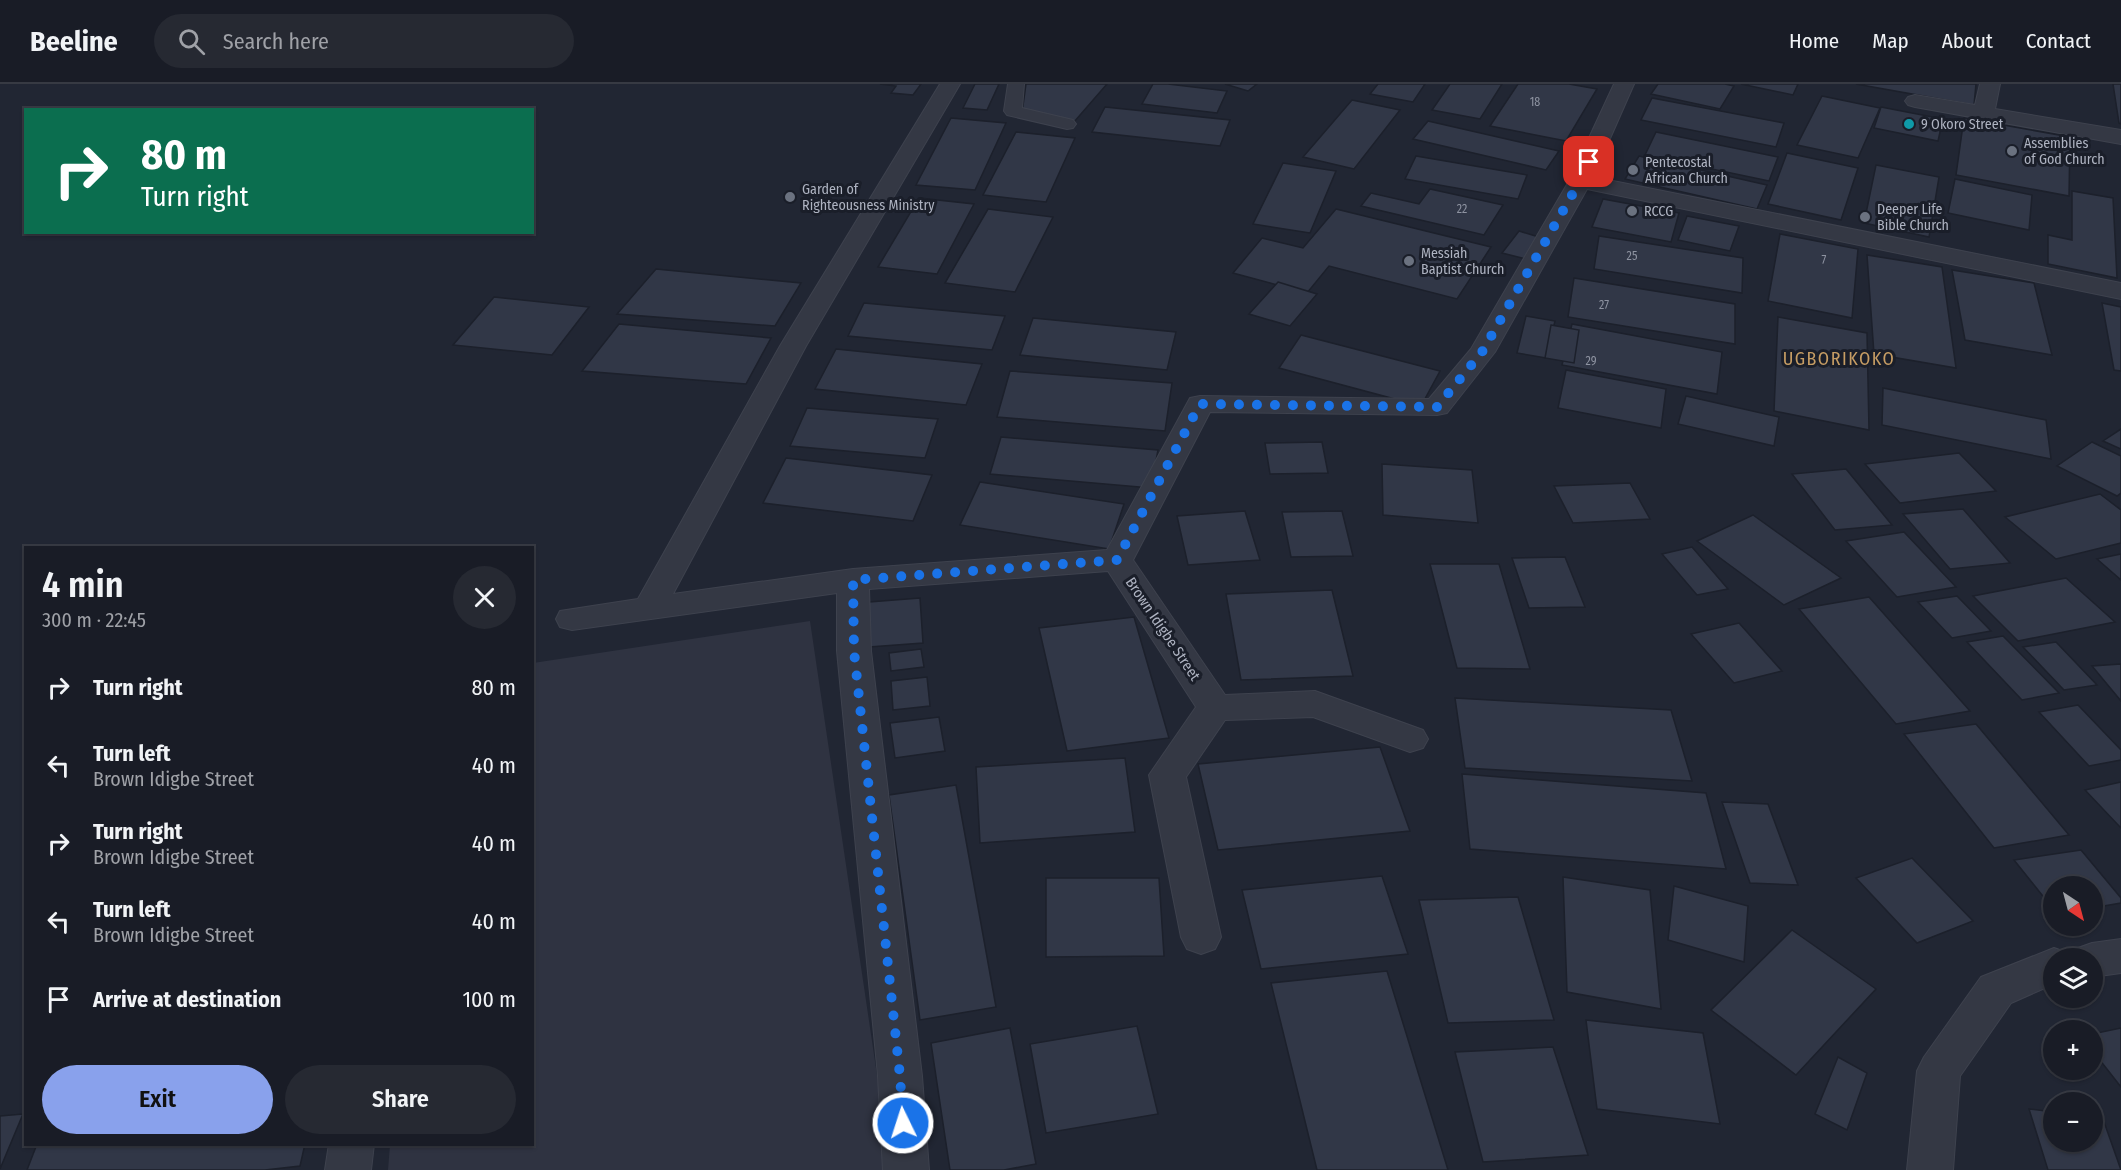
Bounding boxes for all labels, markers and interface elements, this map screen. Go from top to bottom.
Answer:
search box [154,14,574,68]
text: Beeline [30,25,118,58]
icon: search [175,25,208,58]
text: Search here [223,28,329,55]
text: Home [1789,28,1839,54]
text: Map [1872,28,1909,54]
text: About [1942,28,1993,54]
text: Contact [2026,28,2091,54]
house number: 18 [1530,95,1540,109]
place label: 9 Okoro Street [1921,116,2004,133]
marker: 9 Okoro Street [1902,117,1916,131]
text: 80 m [141,130,227,180]
icon: right [42,132,120,210]
place label: Assemblies of God Church [2024,135,2105,168]
pin [1563,136,1614,187]
marker: Assemblies of God Church [2005,144,2019,158]
icon: arrive [1572,145,1605,178]
place label: Pentecostal African Church [1645,154,1728,187]
marker: Pentecostal African Church [1626,163,1640,177]
text: Turn right [141,181,249,213]
place label: Garden of Righteousness Ministry [802,181,935,214]
marker: Garden of Righteousness Ministry [783,190,797,204]
place label: Deeper Life Bible Church [1877,201,1949,234]
house number: 22 [1457,202,1467,216]
place label: RCCG [1644,203,1673,220]
marker: RCCG [1625,204,1639,218]
marker: Deeper Life Bible Church [1858,210,1872,224]
place label: Messiah Baptist Church [1421,245,1504,278]
house number: 25 [1627,249,1638,263]
house number: 7 [1822,253,1827,267]
marker: Messiah Baptist Church [1402,254,1416,268]
house number: 27 [1599,298,1609,312]
district label: UGBORIKOKO [1783,348,1895,370]
house number: 29 [1585,354,1597,368]
text: 4 min [42,563,124,607]
button: close [453,566,516,629]
street label: Brown Idigbe Street [1122,574,1204,684]
text: 300 m · 22:45 [42,608,146,632]
icon: right [42,671,75,704]
text: Turn right [93,674,182,701]
text: 80 m [471,674,516,701]
text: Turn left [93,740,171,767]
icon: left [42,749,75,782]
text: 40 m [472,752,516,779]
text: Brown Idigbe Street [93,767,254,791]
text: Turn right [93,818,182,845]
icon: right [42,827,75,860]
text: 40 m [472,830,516,857]
text: Brown Idigbe Street [93,845,254,869]
north arrow [2043,876,2103,936]
map controls [2043,876,2103,1152]
text: Turn left [93,896,171,923]
icon: left [42,905,75,938]
text: 40 m [472,908,516,935]
text: Brown Idigbe Street [93,923,254,947]
button: layers [2043,948,2103,1008]
icon: arrive [42,983,75,1016]
text: Arrive at destination [93,986,281,1013]
text: 100 m [462,986,516,1013]
button: + [2043,1020,2103,1080]
button: Exit [42,1065,273,1134]
button: Share [285,1065,516,1134]
position arrow [871,1091,935,1155]
button: − [2043,1092,2103,1152]

